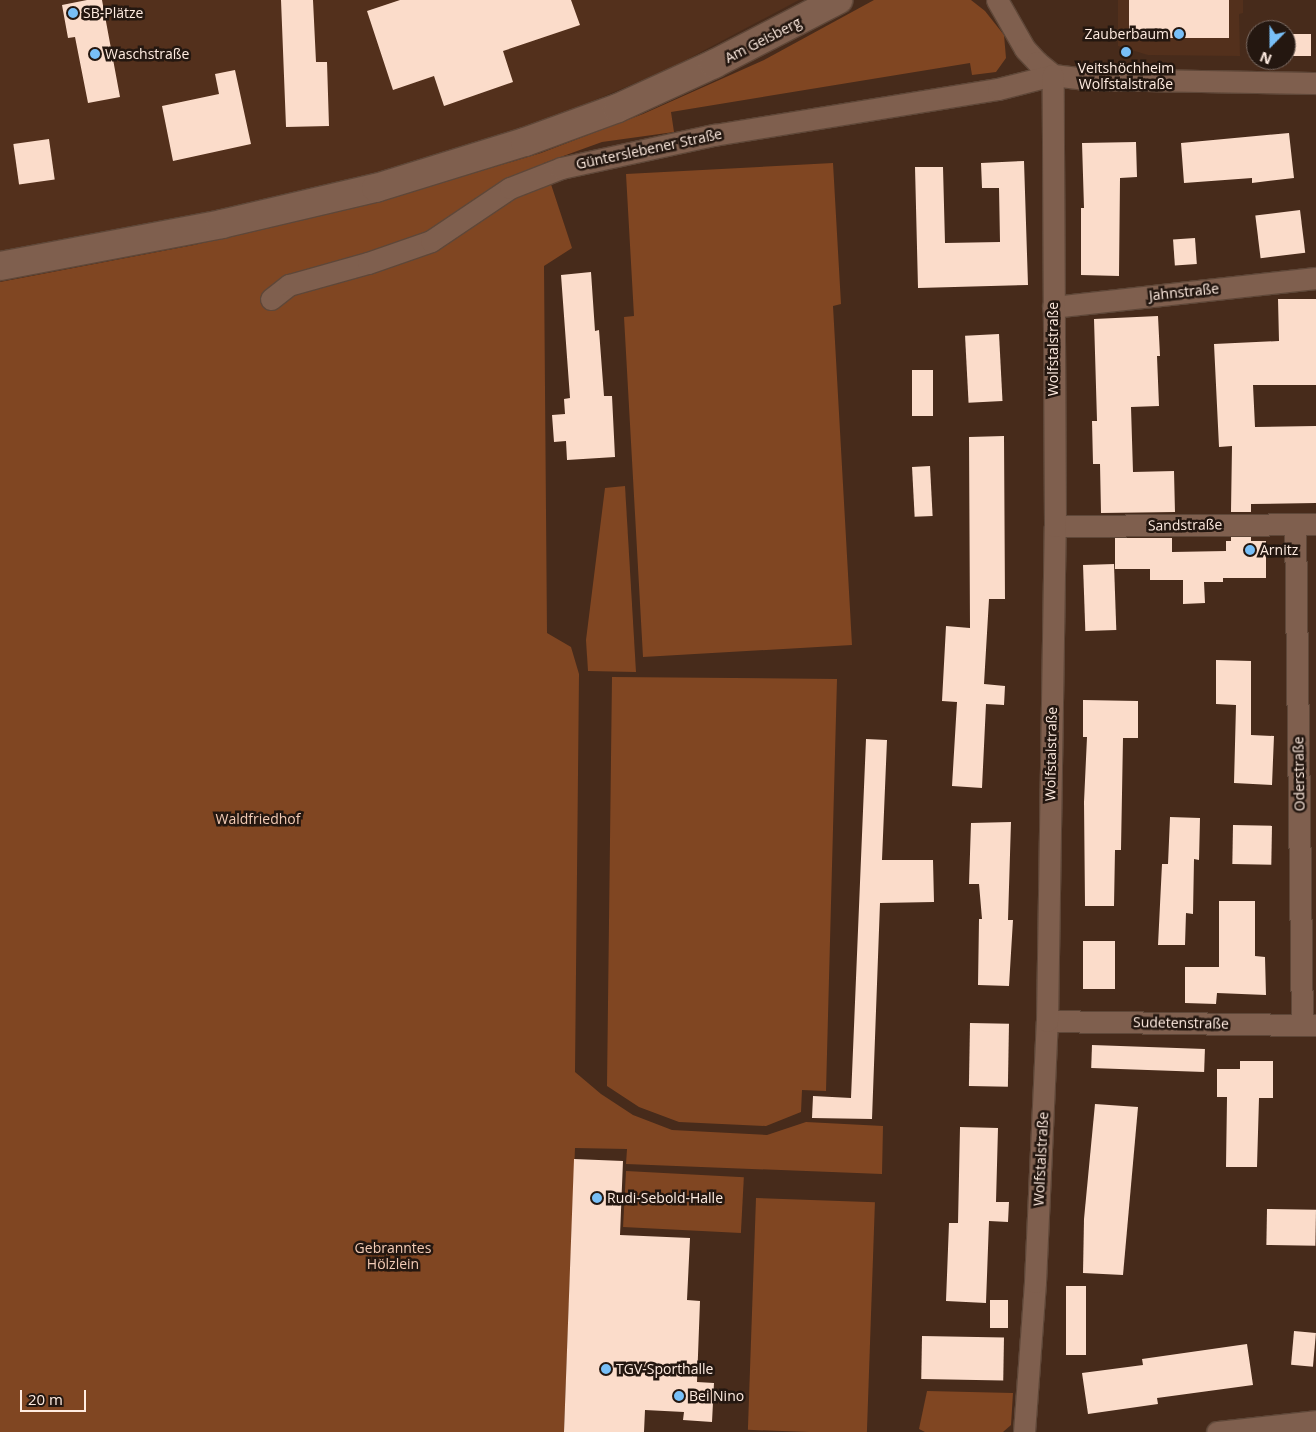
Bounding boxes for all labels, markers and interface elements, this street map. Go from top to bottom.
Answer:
place label: SB-Plätze [83,5,143,21]
marker: SB-Plätze [67,7,79,19]
street label: Am Geisberg [722,14,804,66]
north arrow [1246,20,1296,70]
place label: Zauberbaum [1085,26,1169,42]
marker: Zauberbaum [1173,28,1185,40]
place label: Waschstraße [105,46,189,62]
marker: Veitshöchheim Wolfstalstraße [1120,46,1132,58]
marker: Waschstraße [89,48,101,60]
text: N [1257,48,1274,69]
place label: Veitshöchheim Wolfstalstraße [1078,60,1174,92]
street label: Günterslebener Straße [574,125,724,173]
street label: Jahnstraße [1148,280,1220,304]
street label: Wolfstalstraße [1045,302,1061,396]
street label: Sandstraße [1148,516,1222,534]
place label: Arnitz [1260,542,1298,558]
marker: Arnitz [1244,544,1256,556]
street label: Wolfstalstraße [1042,707,1060,801]
street label: Oderstraße [1290,736,1308,812]
park label: Waldfriedhof [216,811,300,827]
street label: Sudetenstraße [1133,1014,1229,1032]
street label: Wolfstalstraße [1030,1111,1052,1207]
place label: Rudi-Sebold-Halle [607,1190,723,1206]
marker: Rudi-Sebold-Halle [591,1192,603,1204]
park label: Gebranntes Hölzlein [355,1240,431,1272]
place label: TGV-Sporthalle [616,1361,713,1377]
marker: TGV-Sporthalle [600,1363,612,1375]
scale bar [22,1380,89,1412]
place label: Bei Nino [689,1388,744,1404]
text: 20 m [28,1389,63,1409]
marker: Bei Nino [673,1390,685,1402]

